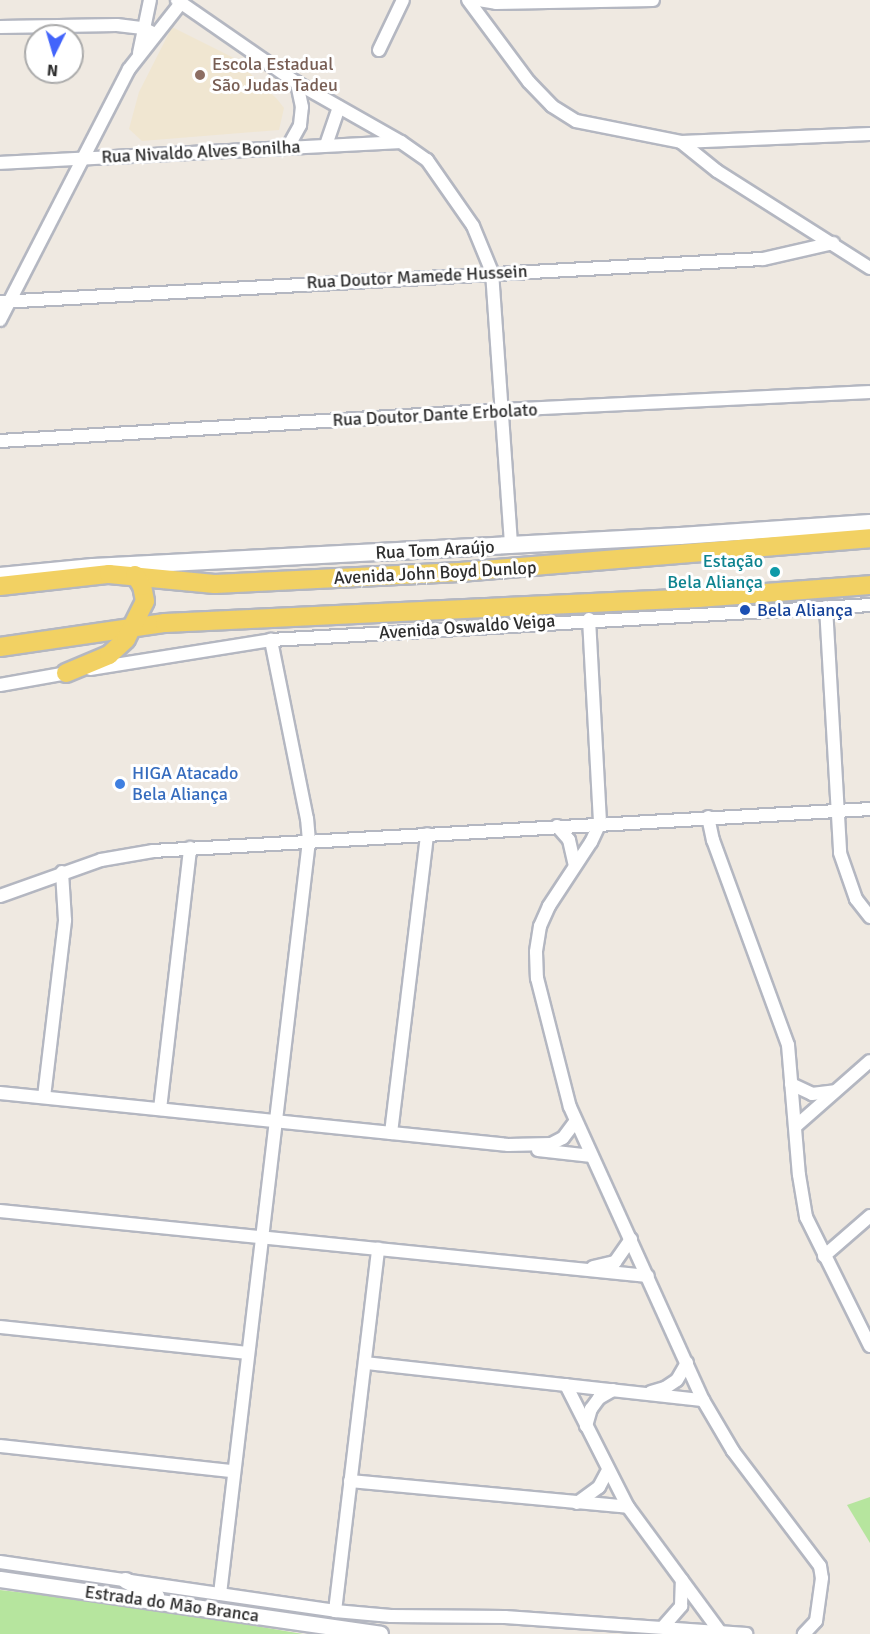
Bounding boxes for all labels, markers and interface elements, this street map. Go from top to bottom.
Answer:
north arrow [24,24,84,84]
place label: Escola Estadual São Judas Tadeu [212,54,338,97]
text: N [46,59,59,80]
marker: Escola Estadual São Judas Tadeu [193,68,207,82]
street label: Rua Nivaldo Alves Bonilha [101,136,301,168]
street label: Rua Doutor Mamede Hussein [306,260,528,294]
street label: Rua Doutor Dante Erbolato [332,399,538,431]
street label: Rua Tom Araújo [375,536,495,564]
place label: Estação Bela Aliança [667,551,763,594]
street label: Avenida John Boyd Dunlop [333,557,537,589]
marker: Estação Bela Aliança [768,565,782,579]
place label: Bela Aliança [757,599,853,621]
marker: Bela Aliança [738,603,752,617]
street label: Avenida Oswaldo Veiga [378,610,556,644]
place label: HIGA Atacado Bela Aliança [132,763,238,806]
marker: HIGA Atacado Bela Aliança [113,777,127,791]
street label: Estrada do Mão Branca [83,1581,261,1627]

